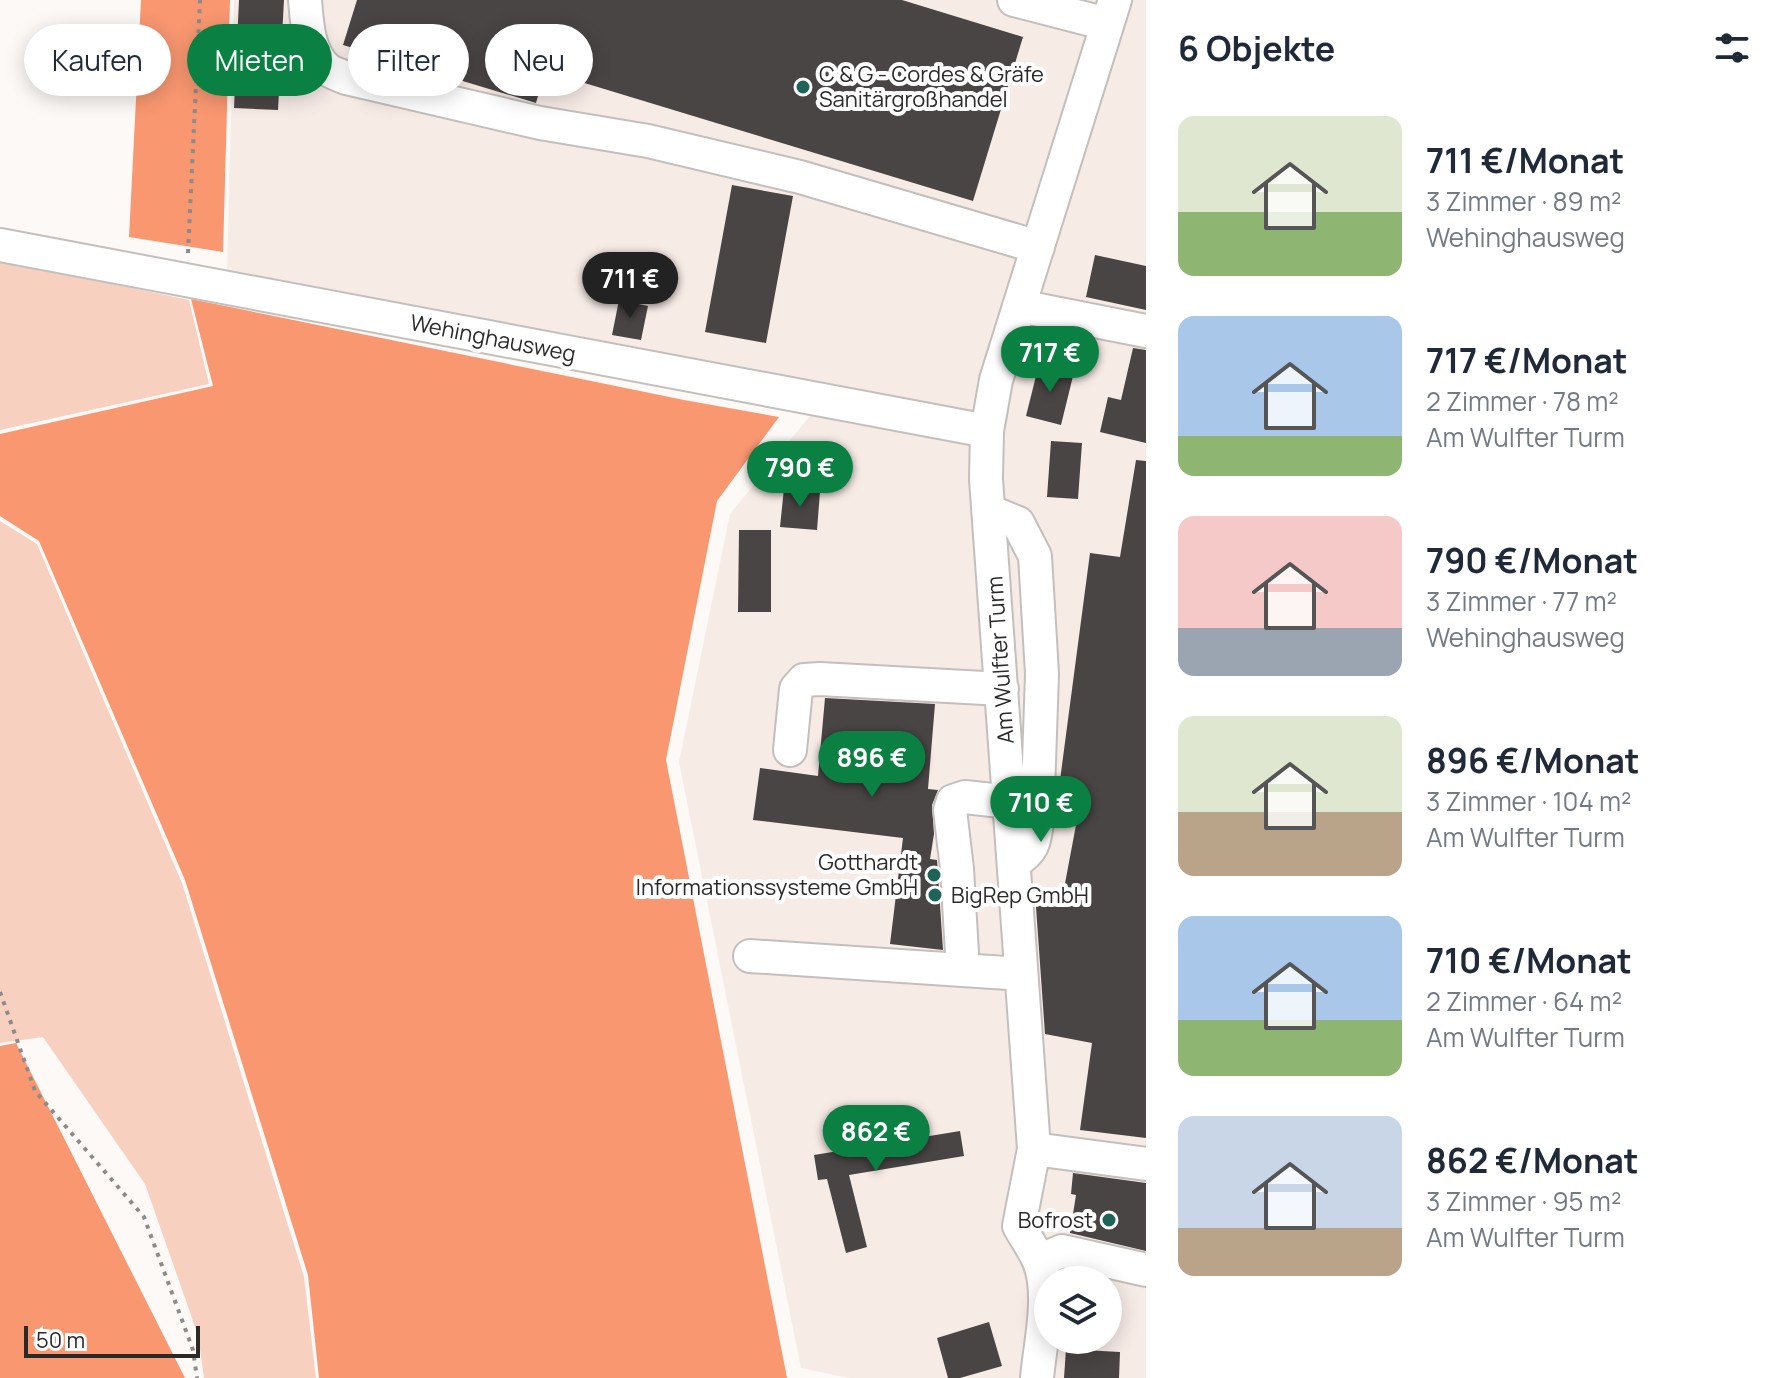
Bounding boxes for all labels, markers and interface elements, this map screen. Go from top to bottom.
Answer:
chip: Kaufen [24,24,171,96]
chip: Mieten [187,24,332,96]
chip: Filter [348,24,469,96]
chip: Neu [485,24,593,96]
text: 6 Objekte [1178,25,1335,71]
icon: filters [1710,26,1754,70]
place label: C & G - Cordes & Gräfe Sanitärgroßhandel [819,59,1044,114]
marker: C & G - Cordes & Gräfe Sanitärgroßhandel [794,78,812,96]
text: 711 €/Monat [1426,137,1624,183]
icon: home [1242,148,1338,244]
text: 3 Zimmer · 89 m² [1426,183,1621,219]
text: Wehinghausweg [1426,219,1625,255]
pin: 711 € [574,252,686,320]
text: 711 € [600,260,660,296]
street label: Wehinghausweg [408,307,578,369]
pin: 717 € [994,326,1106,394]
text: 717 € [1019,334,1081,370]
text: 717 €/Monat [1426,337,1628,383]
icon: home [1242,348,1338,444]
text: 2 Zimmer · 78 m² [1426,383,1619,419]
text: Am Wulfter Turm [1426,419,1625,455]
pin: 790 € [744,441,856,509]
text: 790 € [765,449,835,485]
text: 790 €/Monat [1426,537,1638,583]
icon: home [1242,548,1338,644]
street label: Am Wulfter Turm [979,575,1021,745]
text: 3 Zimmer · 77 m² [1426,583,1617,619]
text: Wehinghausweg [1426,619,1625,655]
pin: 896 € [816,731,928,799]
text: 896 €/Monat [1426,737,1639,783]
text: 896 € [836,739,908,775]
icon: home [1242,748,1338,844]
pin: 710 € [985,776,1097,844]
text: 3 Zimmer · 104 m² [1426,783,1631,819]
text: 710 € [1008,784,1074,820]
text: Am Wulfter Turm [1426,819,1625,855]
place label: Gotthardt Informationssysteme GmbH [636,847,918,902]
marker: Gotthardt Informationssysteme GmbH [925,866,943,884]
place label: BigRep GmbH [951,880,1089,910]
marker: BigRep GmbH [926,886,944,904]
text: 710 €/Monat [1426,937,1632,983]
icon: home [1242,948,1338,1044]
text: 2 Zimmer · 64 m² [1426,983,1622,1019]
text: Am Wulfter Turm [1426,1019,1625,1055]
pin: 862 € [820,1105,932,1173]
text: 862 € [841,1113,911,1149]
text: 862 €/Monat [1426,1137,1639,1183]
icon: home [1242,1148,1338,1244]
text: 3 Zimmer · 95 m² [1426,1183,1621,1219]
place label: Bofrost [1018,1205,1093,1235]
marker: Bofrost [1100,1211,1118,1229]
text: Am Wulfter Turm [1426,1219,1625,1255]
map controls [1034,1266,1122,1354]
button: layers [1034,1266,1122,1354]
scale bar [24,1322,200,1358]
text: 50 m [36,1325,85,1355]

